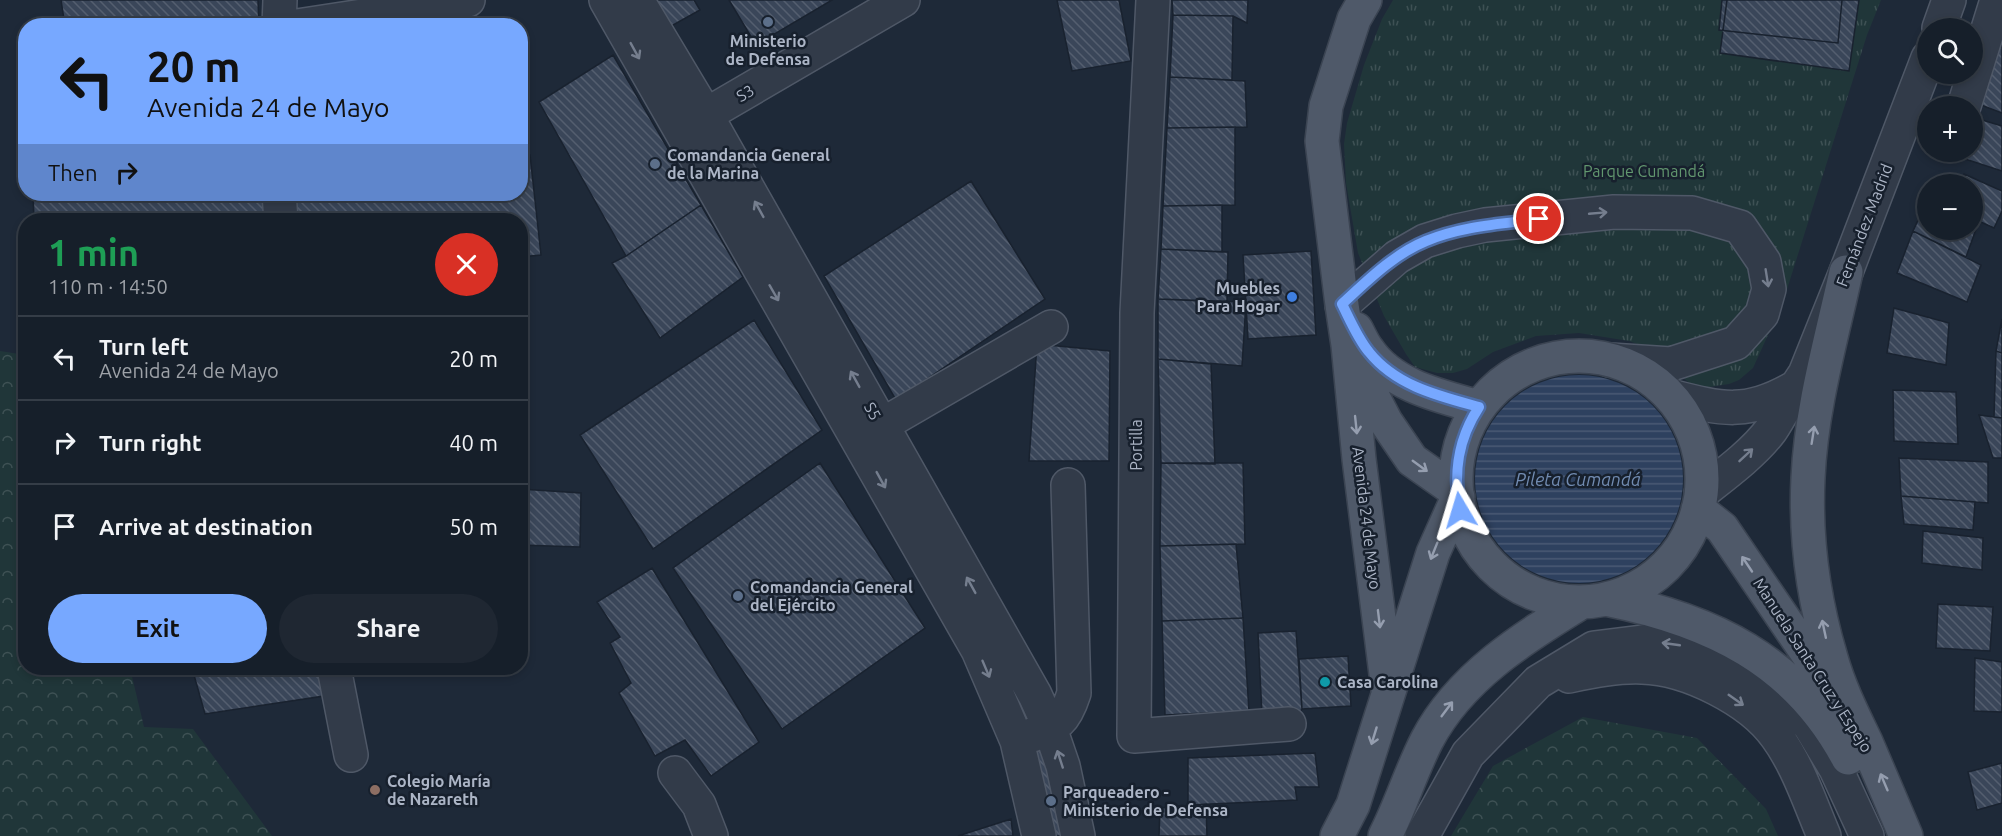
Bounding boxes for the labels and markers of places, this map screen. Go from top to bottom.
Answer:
marker: Ministerio de Defensa [761,15,775,29]
place label: Ministerio de Defensa [726,32,810,68]
place label: Comandancia General de la Marina [667,146,830,182]
marker: Comandancia General de la Marina [648,157,662,171]
pin [1513,193,1564,244]
place label: Muebles Para Hogar [1197,279,1280,315]
marker: Muebles Para Hogar [1285,290,1299,304]
place label: Comandancia General del Ejército [750,578,913,614]
marker: Comandancia General del Ejército [731,589,745,603]
place label: Casa Carolina [1337,673,1439,691]
marker: Casa Carolina [1318,675,1332,689]
place label: Colegio María de Nazareth [387,772,491,808]
marker: Colegio María de Nazareth [368,783,382,797]
place label: Parqueadero - Ministerio de Defensa [1063,783,1228,819]
marker: Parqueadero - Ministerio de Defensa [1044,794,1058,808]

